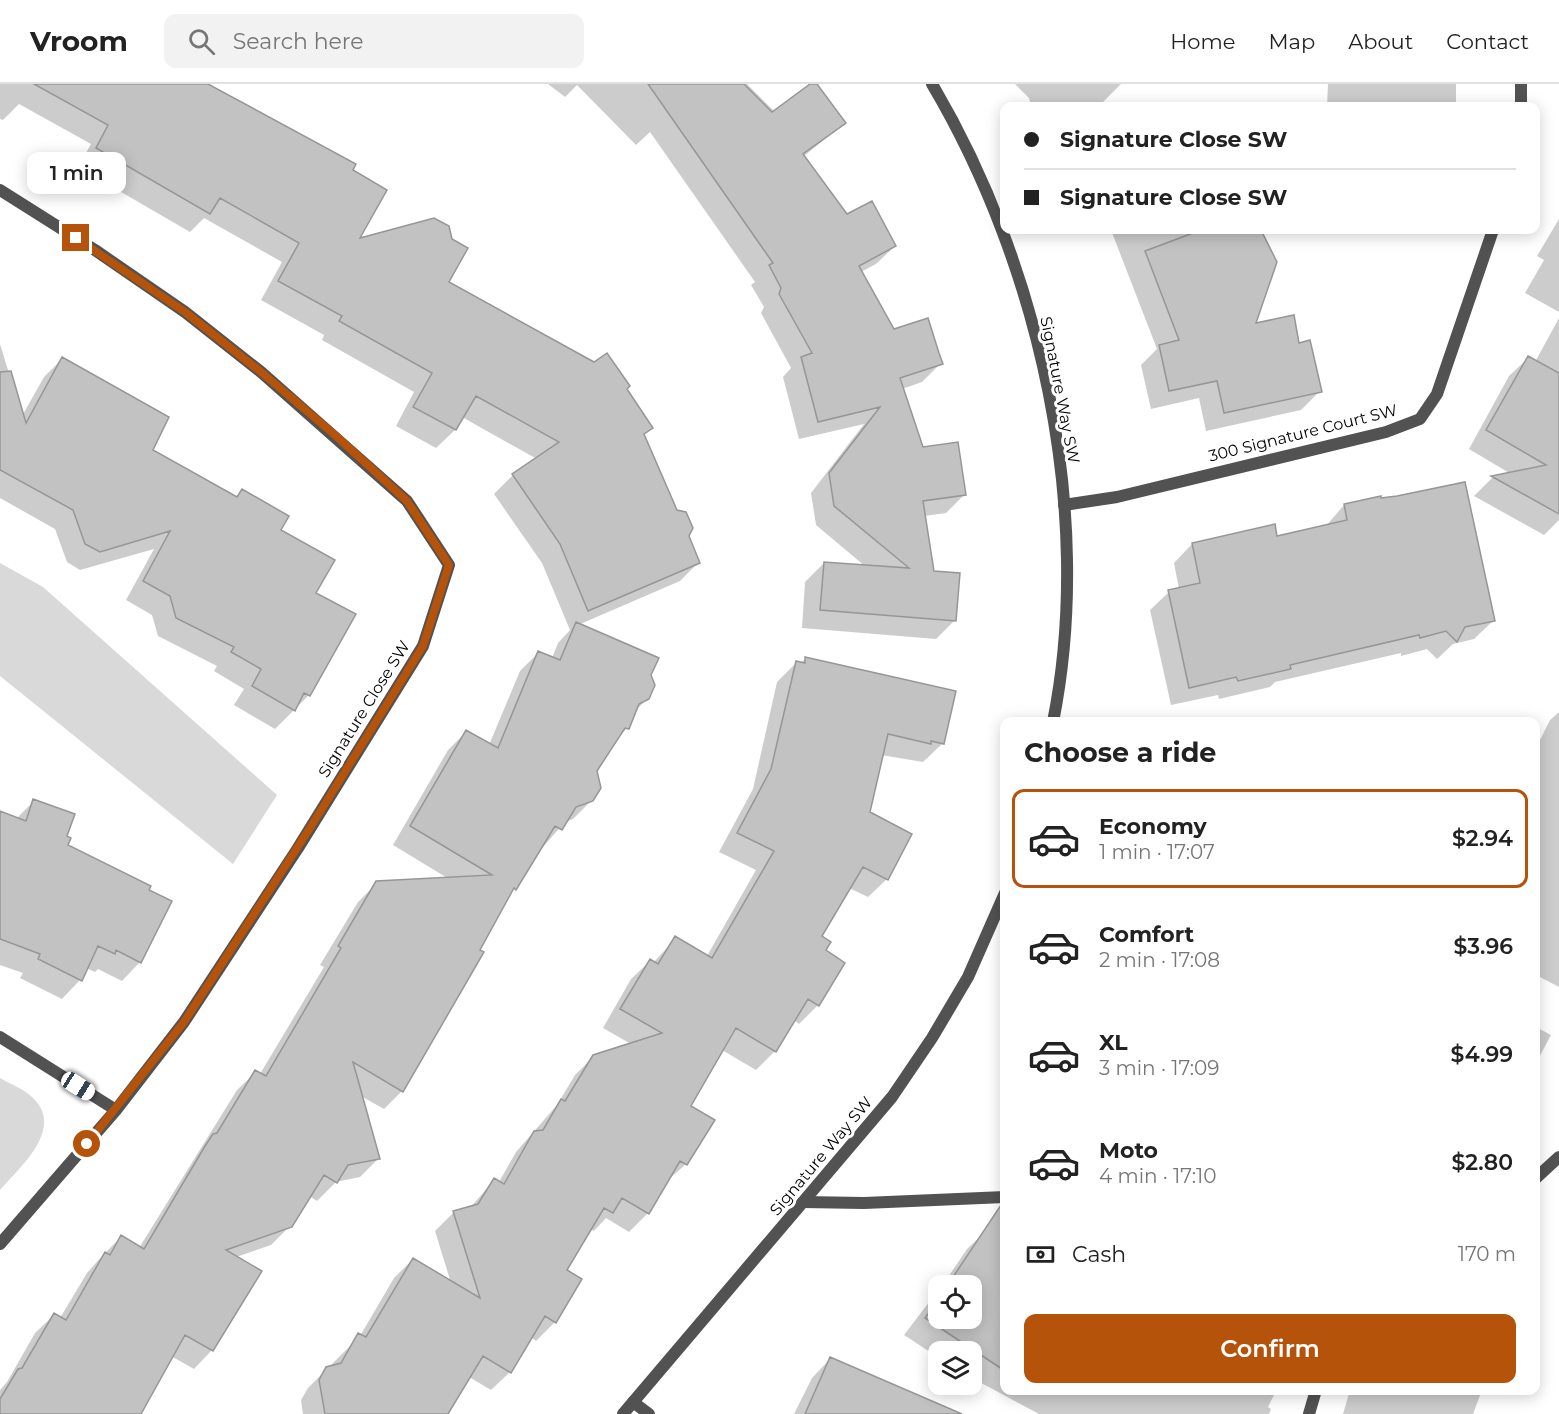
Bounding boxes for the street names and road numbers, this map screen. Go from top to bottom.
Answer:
street label: Signature Way SW [1036,315,1084,465]
street label: 300 Signature Court SW [1207,400,1400,466]
street label: Signature Close SW [314,637,414,781]
street label: Signature Way SW [766,1093,876,1219]

